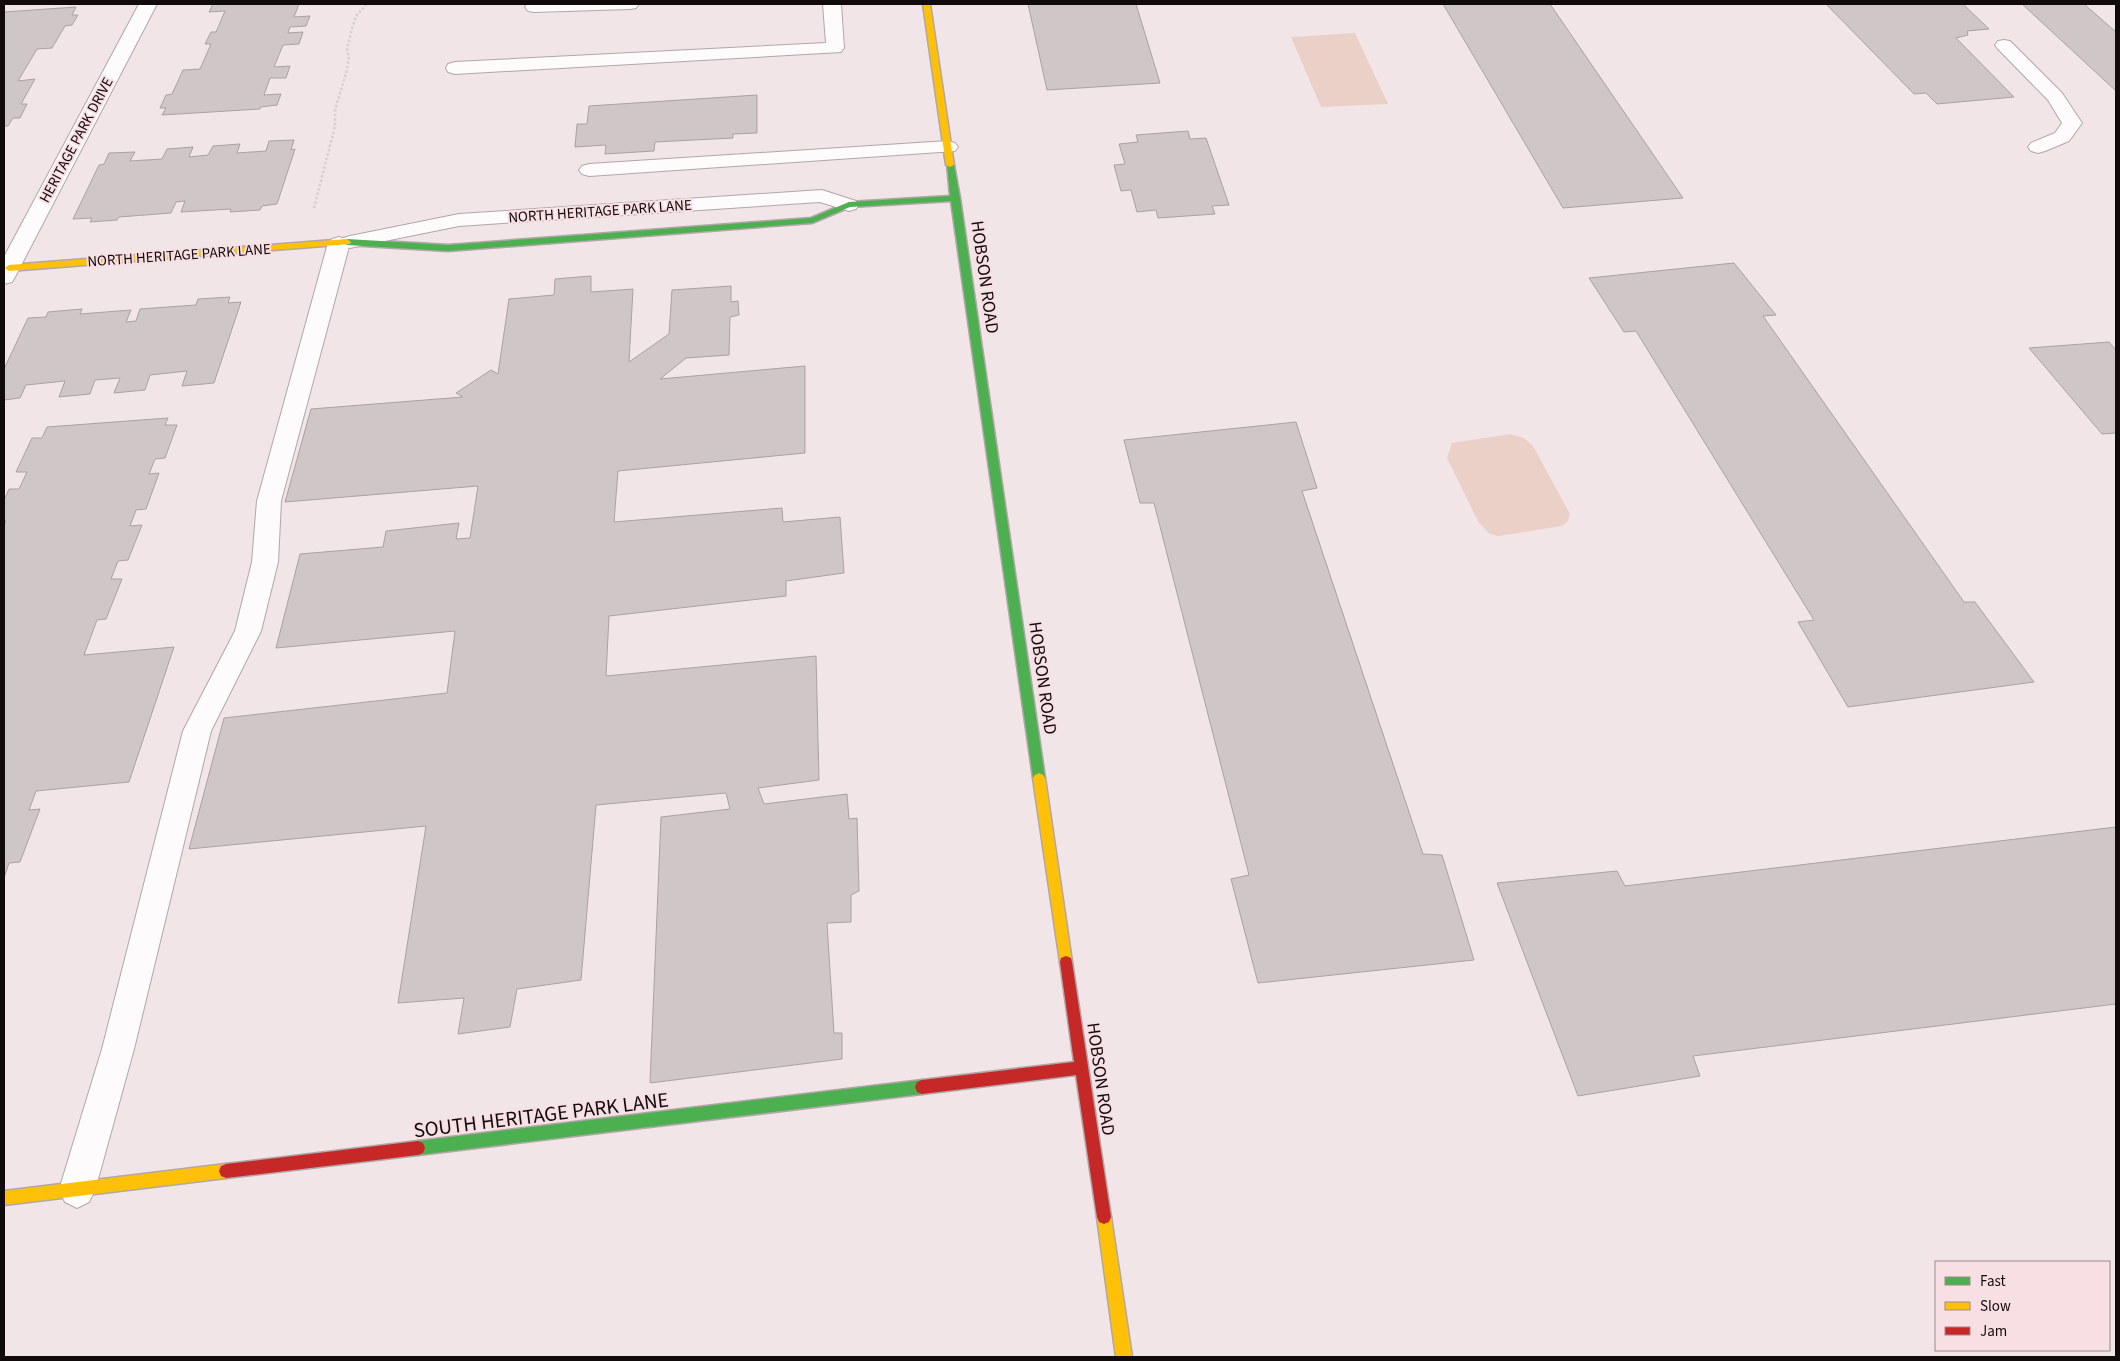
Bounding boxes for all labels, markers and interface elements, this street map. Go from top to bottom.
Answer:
street label: HERITAGE PARK DRIVE [34,74,118,207]
street label: NORTH HERITAGE PARK LANE [508,195,693,228]
street label: HOBSON ROAD [964,219,1005,335]
street label: NORTH HERITAGE PARK LANE [87,239,272,272]
street label: HOBSON ROAD [1022,620,1063,736]
street label: HOBSON ROAD [1080,1021,1121,1137]
street label: SOUTH HERITAGE PARK LANE [412,1084,670,1146]
legend [1935,1261,2110,1351]
text: Fast [1980,1271,2006,1292]
text: Slow [1980,1296,2011,1317]
text: Jam [1980,1321,2007,1342]

